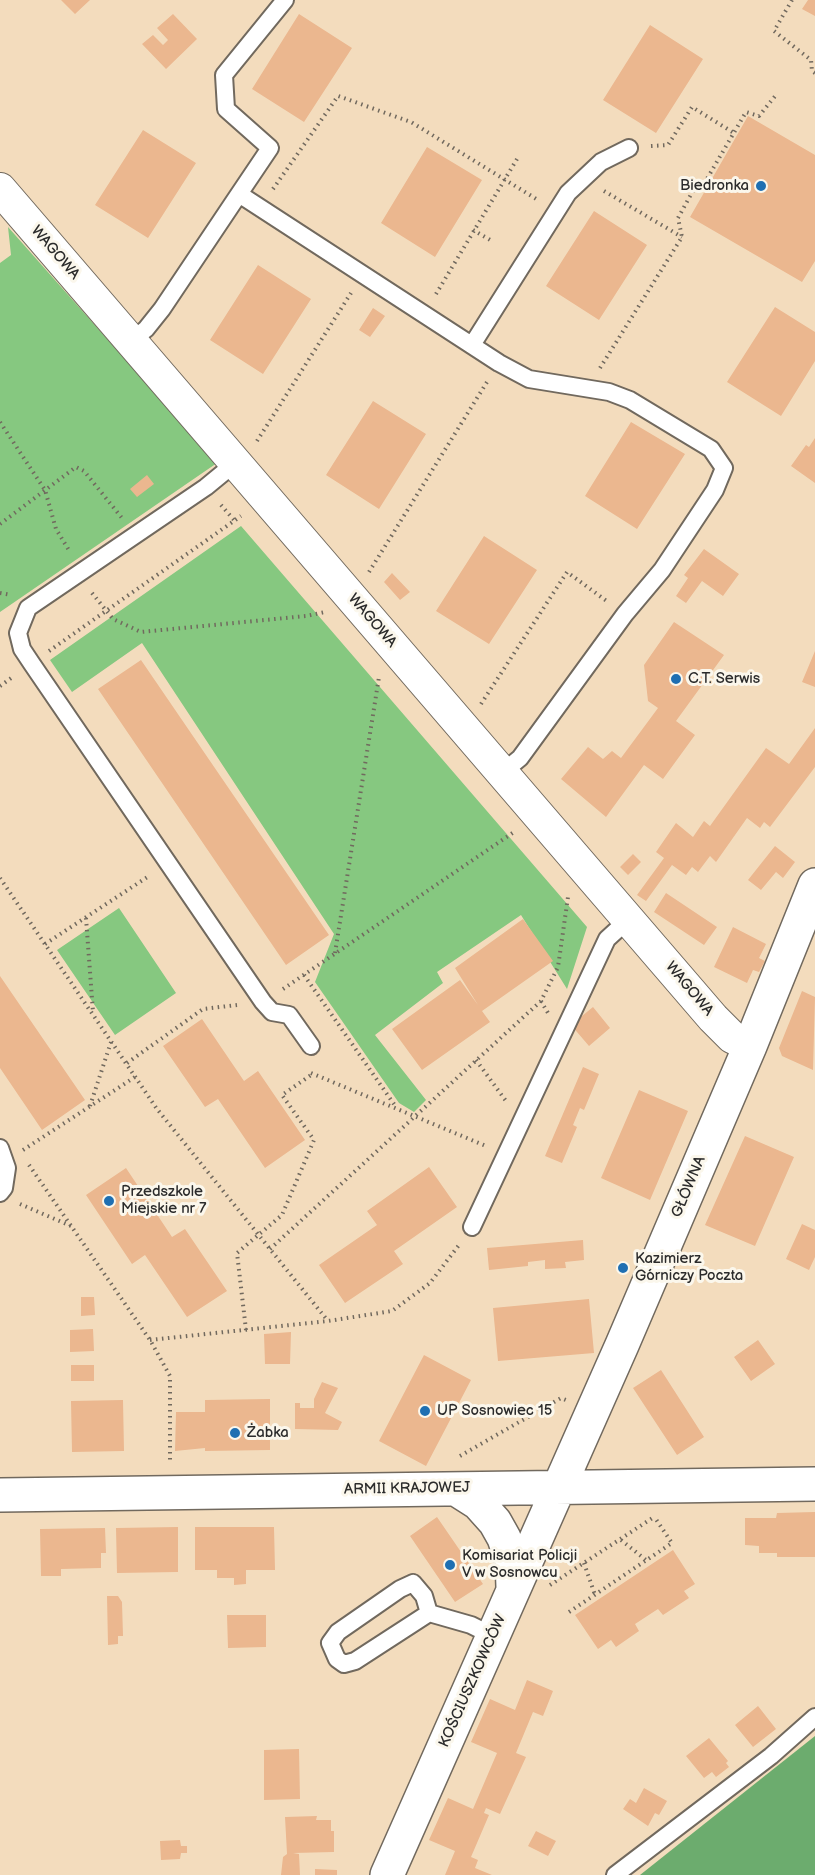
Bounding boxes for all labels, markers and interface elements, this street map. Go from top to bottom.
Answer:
place label: Biedronka [680,177,749,195]
marker: Biedronka [754,179,768,193]
street label: WAGOWA [27,222,83,284]
street label: WAGOWA [344,590,400,652]
place label: C.T. Serwis [688,670,760,688]
marker: C.T. Serwis [669,672,683,686]
street label: WAGOWA [661,958,717,1020]
street label: GŁÓWNA [668,1154,710,1220]
place label: Przedszkole Miejskie nr 7 [121,1183,206,1218]
marker: Przedszkole Miejskie nr 7 [102,1194,116,1208]
place label: Kazimierz Górniczy Poczta [635,1250,743,1285]
marker: Kazimierz Górniczy Poczta [616,1261,630,1275]
place label: UP Sosnowiec 15 [437,1402,552,1420]
marker: UP Sosnowiec 15 [418,1404,432,1418]
place label: Żabka [247,1424,289,1442]
marker: Żabka [228,1426,242,1440]
street label: ARMII KRAJOWEJ [344,1479,470,1499]
place label: Komisariat Policji V w Sosnowcu [462,1547,577,1582]
marker: Komisariat Policji V w Sosnowcu [443,1558,457,1572]
street label: KOŚCIUSZKOWCÓW [436,1612,510,1750]

